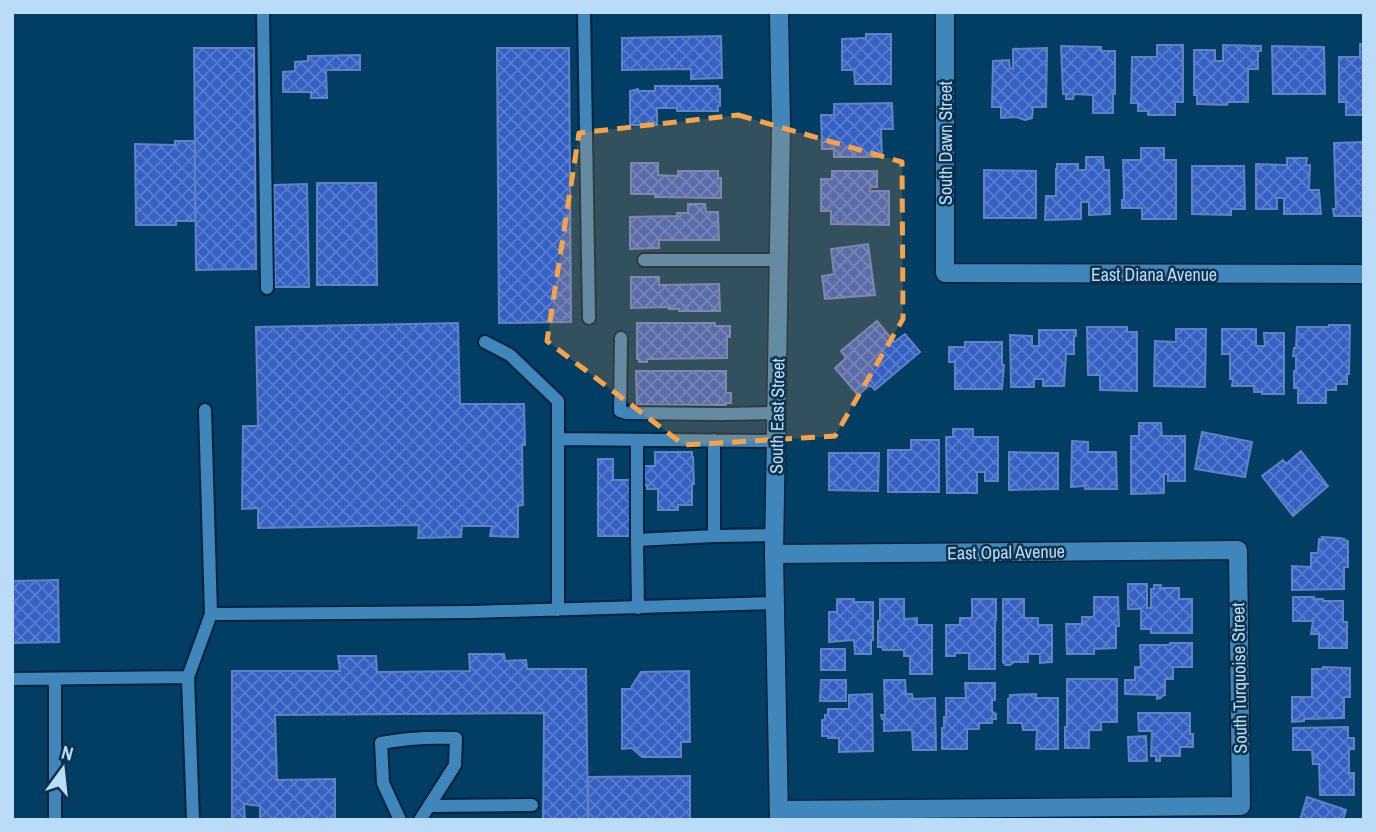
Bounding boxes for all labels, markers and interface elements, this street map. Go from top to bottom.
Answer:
street label: South Dawn Street [933,81,958,205]
street label: East Diana Avenue [1091,262,1217,287]
street label: South East Street [763,358,791,474]
street label: East Opal Avenue [947,538,1065,566]
street label: South Turquoise Street [1225,602,1253,754]
north arrow [28,734,98,804]
text: N [59,739,76,767]

